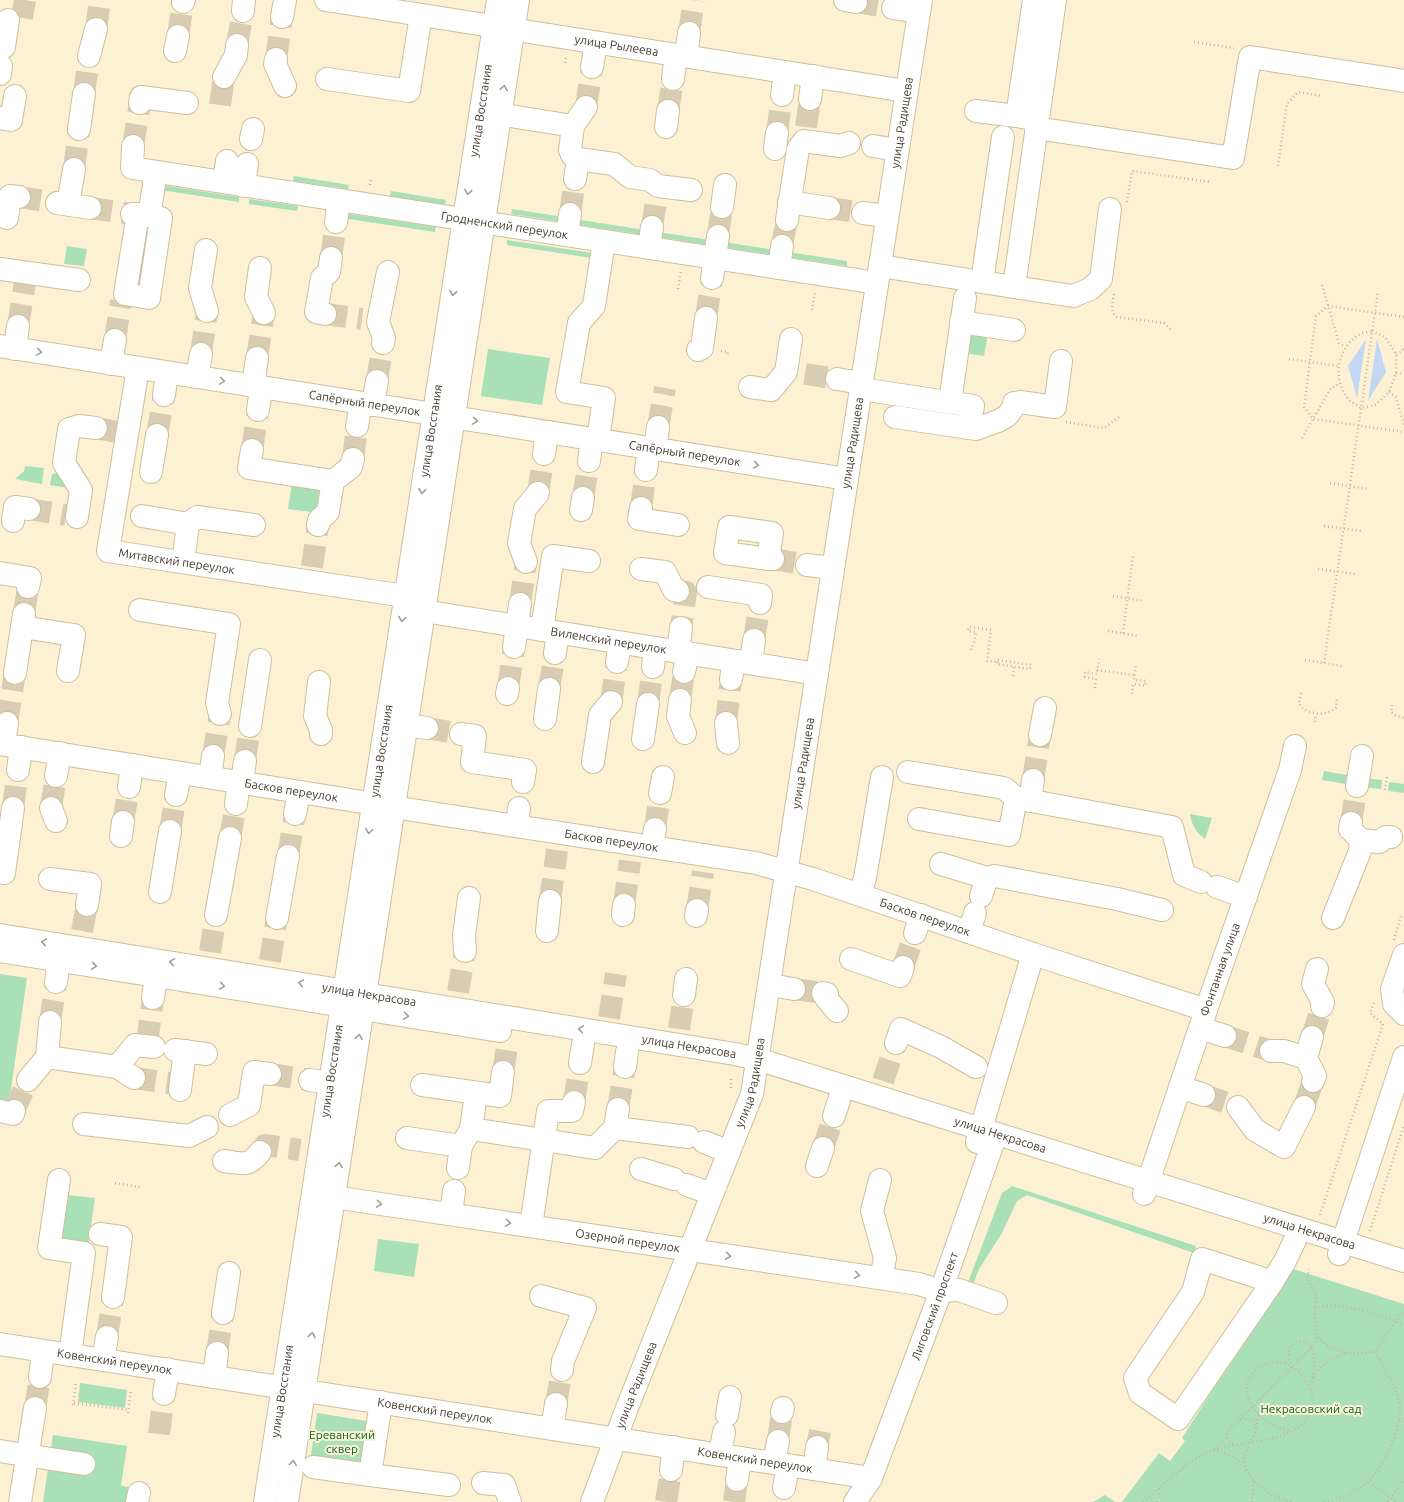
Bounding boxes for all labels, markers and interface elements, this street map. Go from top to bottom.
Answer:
street label: улица Рылеева [574,32,659,58]
street label: улица Восстания [467,63,494,158]
street label: улица Радищева [888,76,915,169]
one-way arrow [499,85,508,91]
one-way arrow [464,189,473,195]
street label: Гродненский переулок [440,209,569,241]
one-way arrow [449,290,458,297]
one-way arrow [35,347,42,356]
one-way arrow [219,376,225,385]
street label: улица Восстания [417,383,444,478]
street label: Сапёрный переулок [308,388,421,418]
street label: улица Радищева [839,396,866,490]
one-way arrow [472,416,478,425]
street label: Сапёрный переулок [628,438,741,468]
one-way arrow [753,460,759,469]
one-way arrow [418,488,427,494]
street label: Митавский переулок [118,546,236,576]
one-way arrow [398,616,407,623]
street label: Виленский переулок [550,624,668,656]
street label: улица Восстания [367,704,395,798]
street label: улица Радищева [789,717,816,810]
street label: Басков переулок [244,776,339,804]
street label: Басков переулок [564,827,659,854]
one-way arrow [365,828,374,834]
street label: Басков переулок [878,895,972,938]
street label: Фонтанная улица [1197,921,1242,1018]
one-way arrow [41,938,47,947]
one-way arrow [169,958,175,967]
one-way arrow [91,961,97,970]
one-way arrow [298,979,304,988]
street label: улица Некрасова [321,980,417,1008]
one-way arrow [219,981,225,990]
one-way arrow [403,1011,409,1019]
street label: улица Восстания [318,1024,345,1118]
one-way arrow [578,1025,584,1033]
street label: улица Некрасова [641,1032,737,1060]
one-way arrow [354,1033,363,1040]
street label: улица Радищева [732,1037,767,1129]
street label: улица Некрасова [953,1114,1048,1155]
one-way arrow [334,1162,343,1168]
one-way arrow [376,1199,382,1208]
street label: улица Некрасова [1262,1211,1357,1251]
one-way arrow [505,1218,511,1227]
street label: Озерной переулок [574,1226,681,1254]
street label: Лиговский проспект [909,1250,960,1362]
one-way arrow [725,1251,731,1260]
one-way arrow [853,1270,860,1279]
one-way arrow [308,1332,316,1338]
street label: улица Радищева [613,1340,659,1430]
street label: улица Восстания [268,1344,295,1439]
street label: Ковенский переулок [56,1346,173,1376]
street label: Ковенский переулок [377,1395,493,1426]
park label: Некрасовский сад [1260,1402,1362,1415]
park label: Ереванский сквер [309,1428,375,1455]
street label: Ковенский переулок [697,1444,814,1475]
one-way arrow [288,1460,297,1467]

